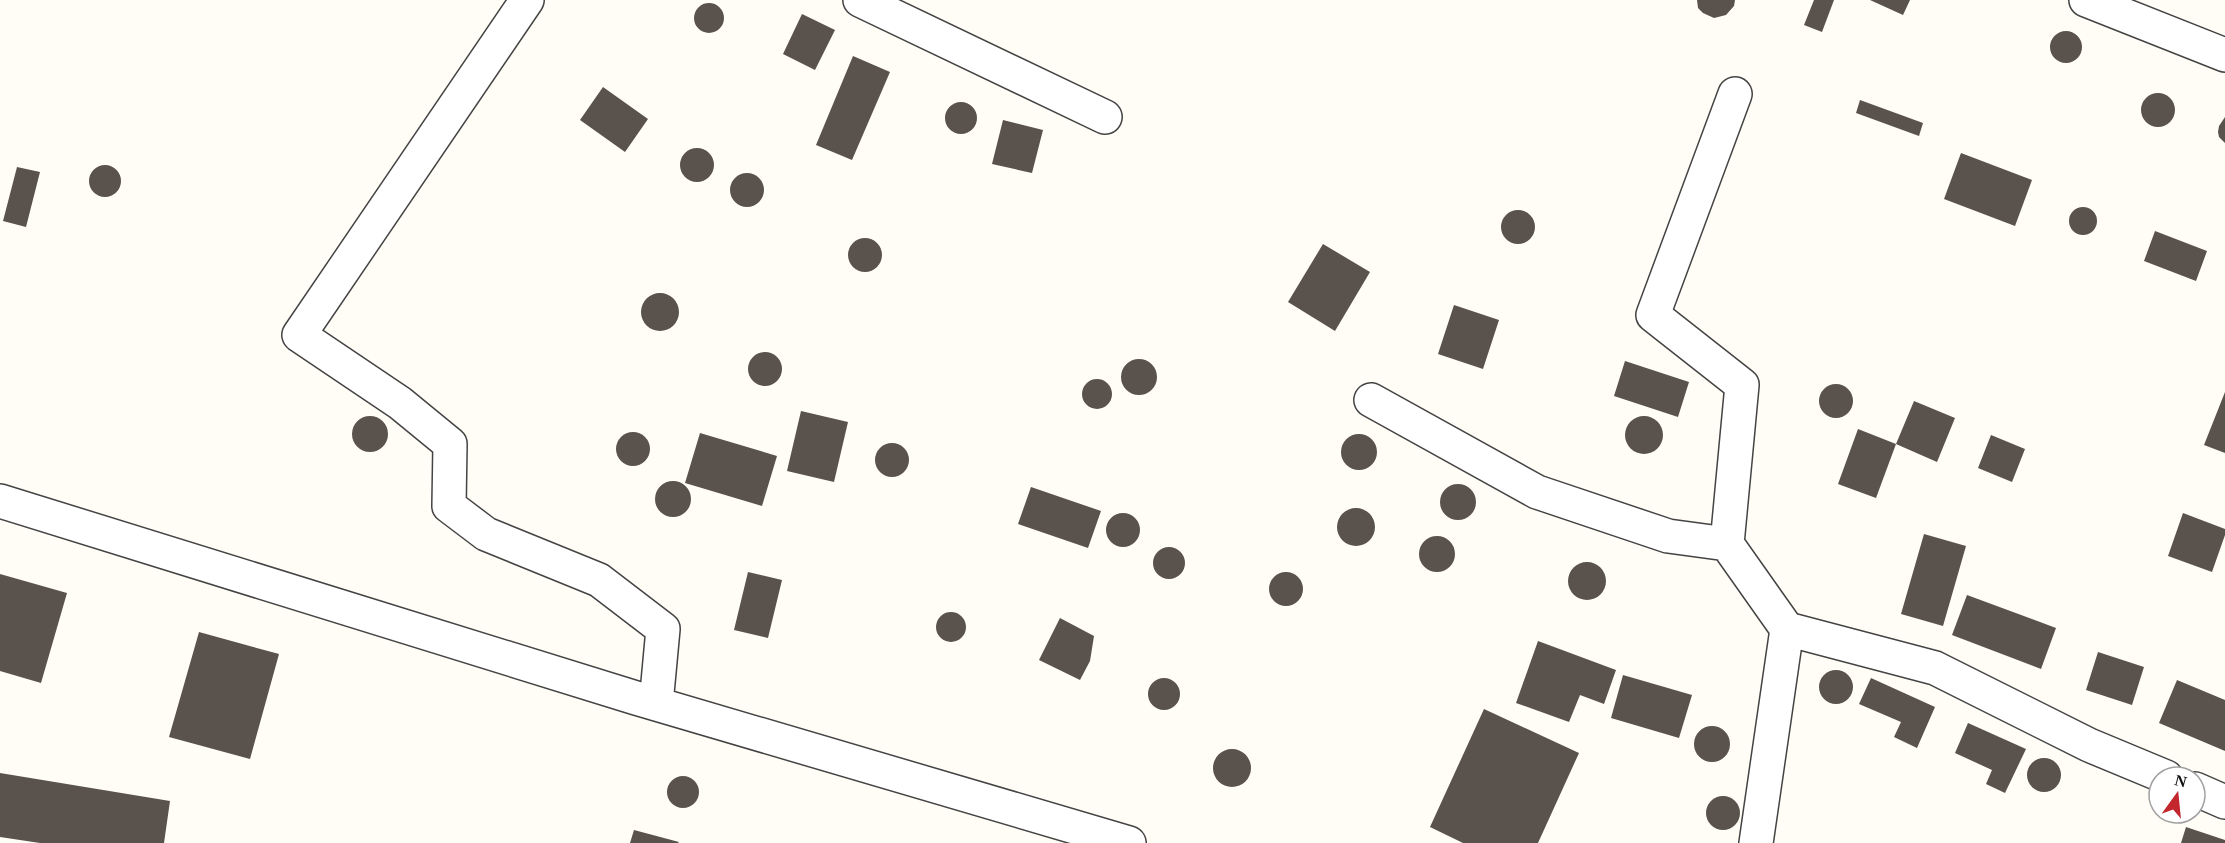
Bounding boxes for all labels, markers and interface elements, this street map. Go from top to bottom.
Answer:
north arrow [2147,765,2207,825]
text: N [2173,771,2189,791]

